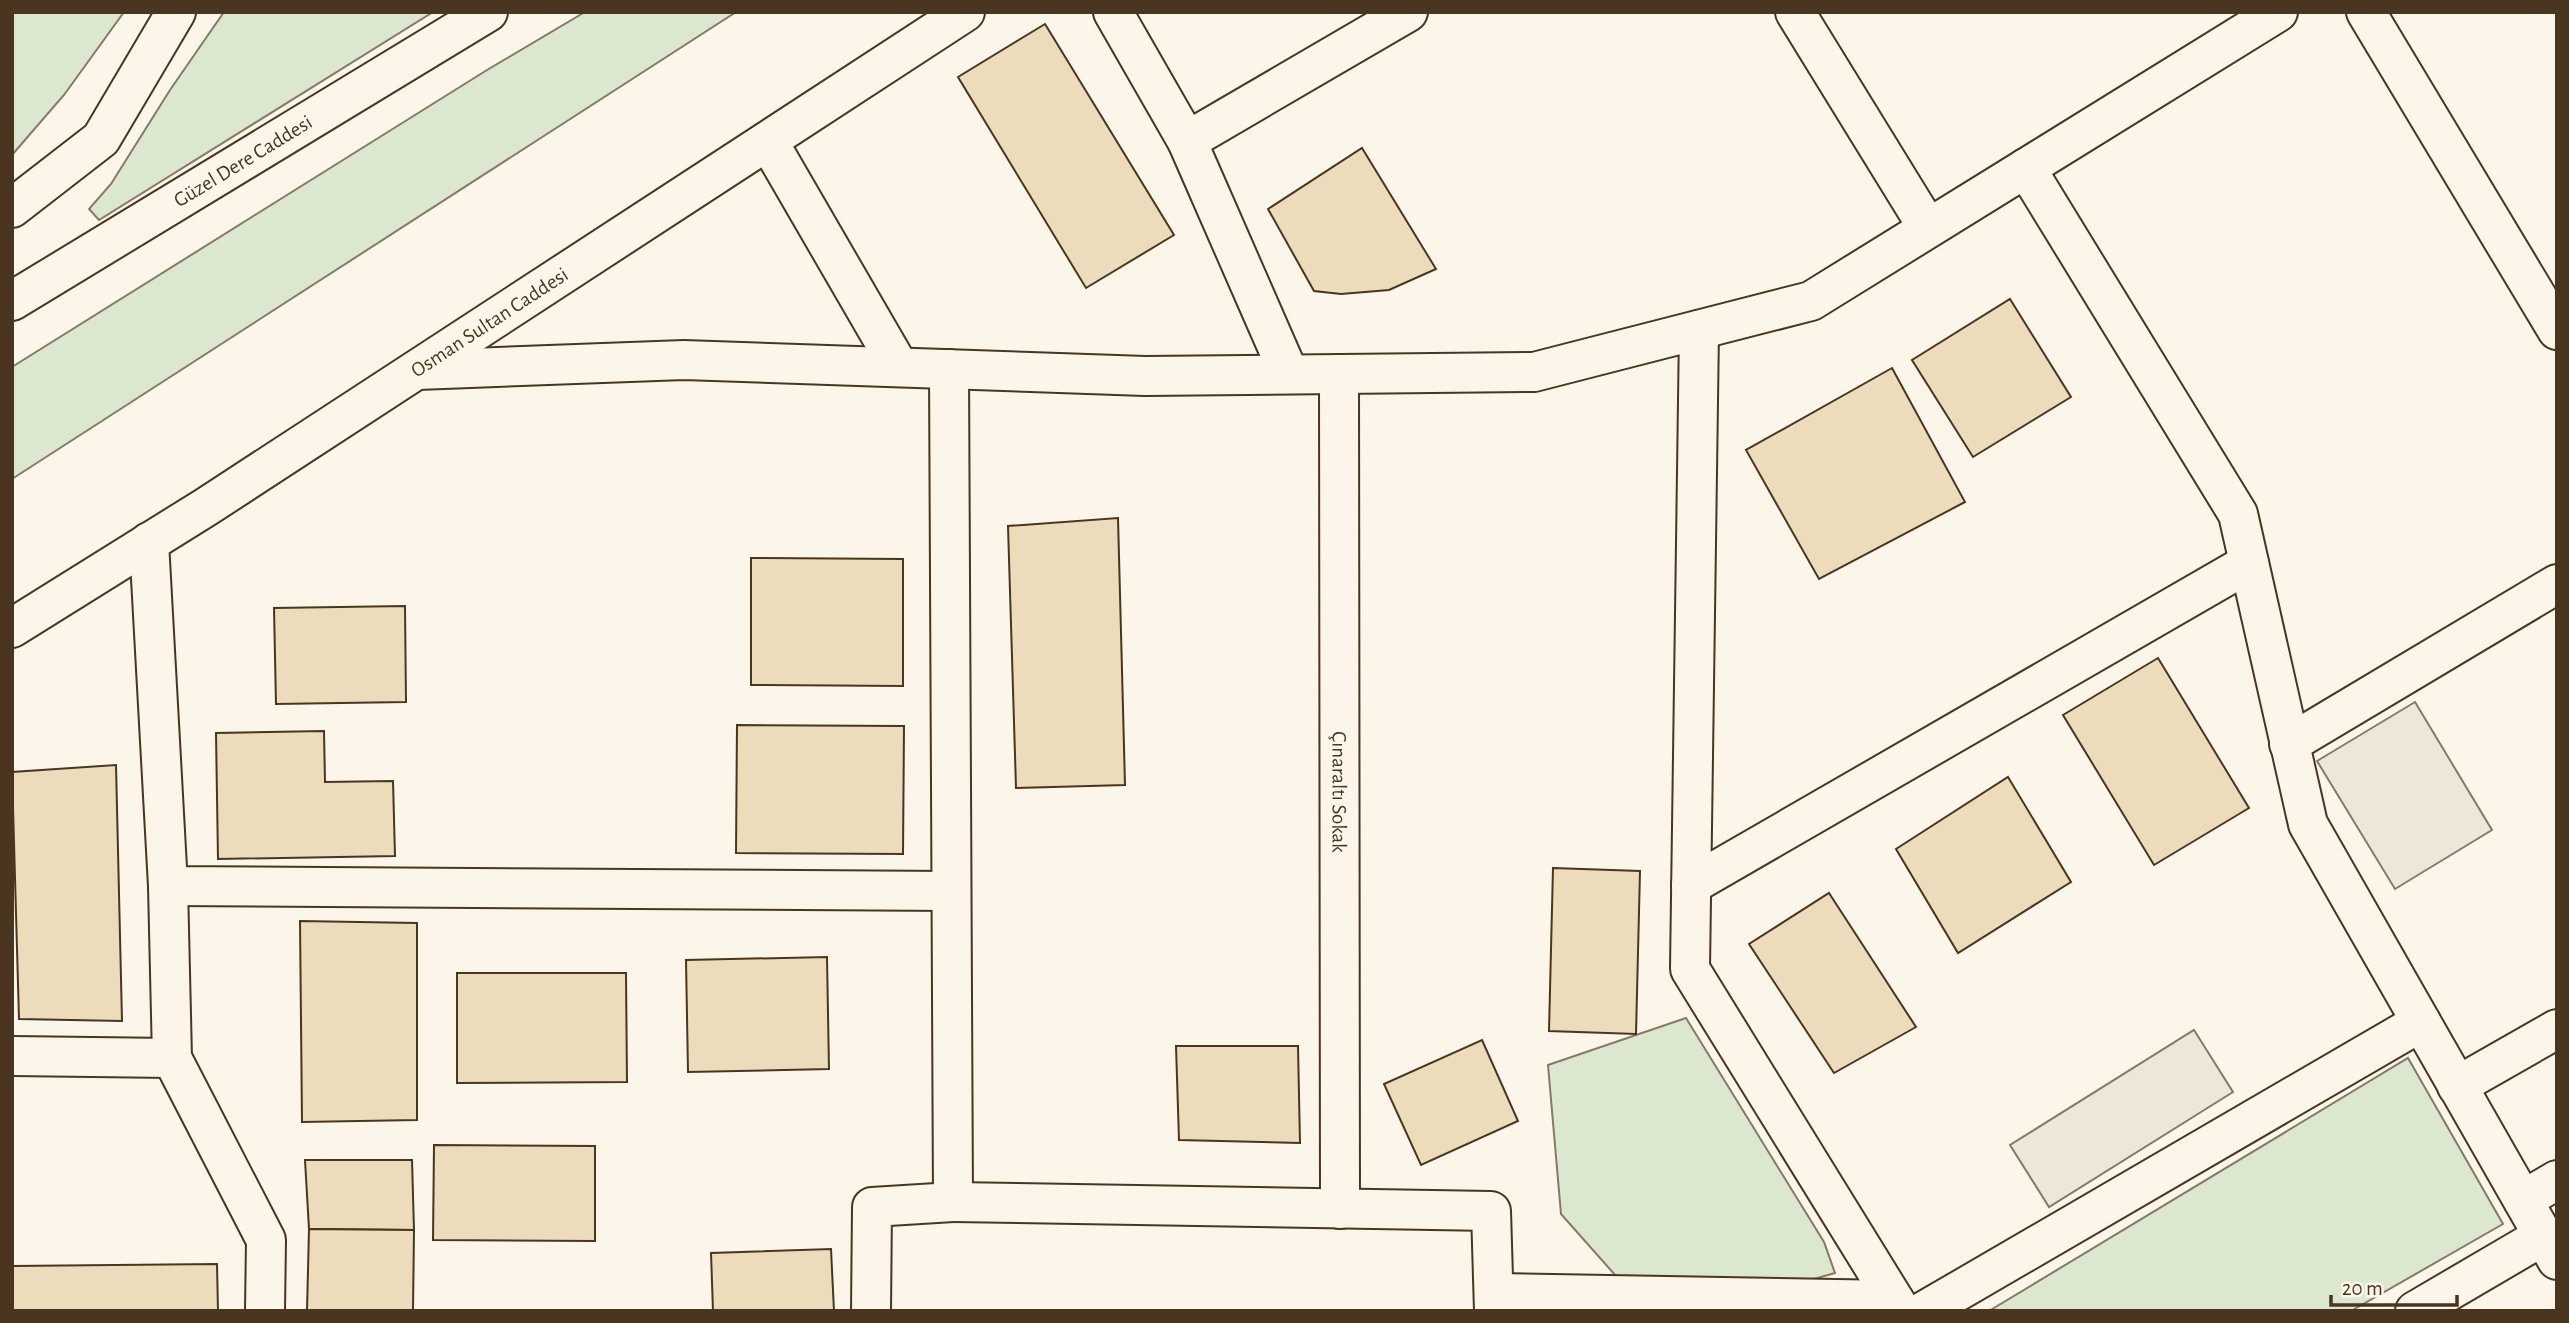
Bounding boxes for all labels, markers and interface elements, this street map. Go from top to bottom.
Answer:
street label: Güzel Dere Caddesi [170,111,316,211]
street label: Osman Sultan Caddesi [407,263,572,381]
street label: Çınaraltı Sokak [1329,731,1350,853]
scale bar [2331,1264,2457,1308]
text: 20 m [2342,1278,2383,1299]

